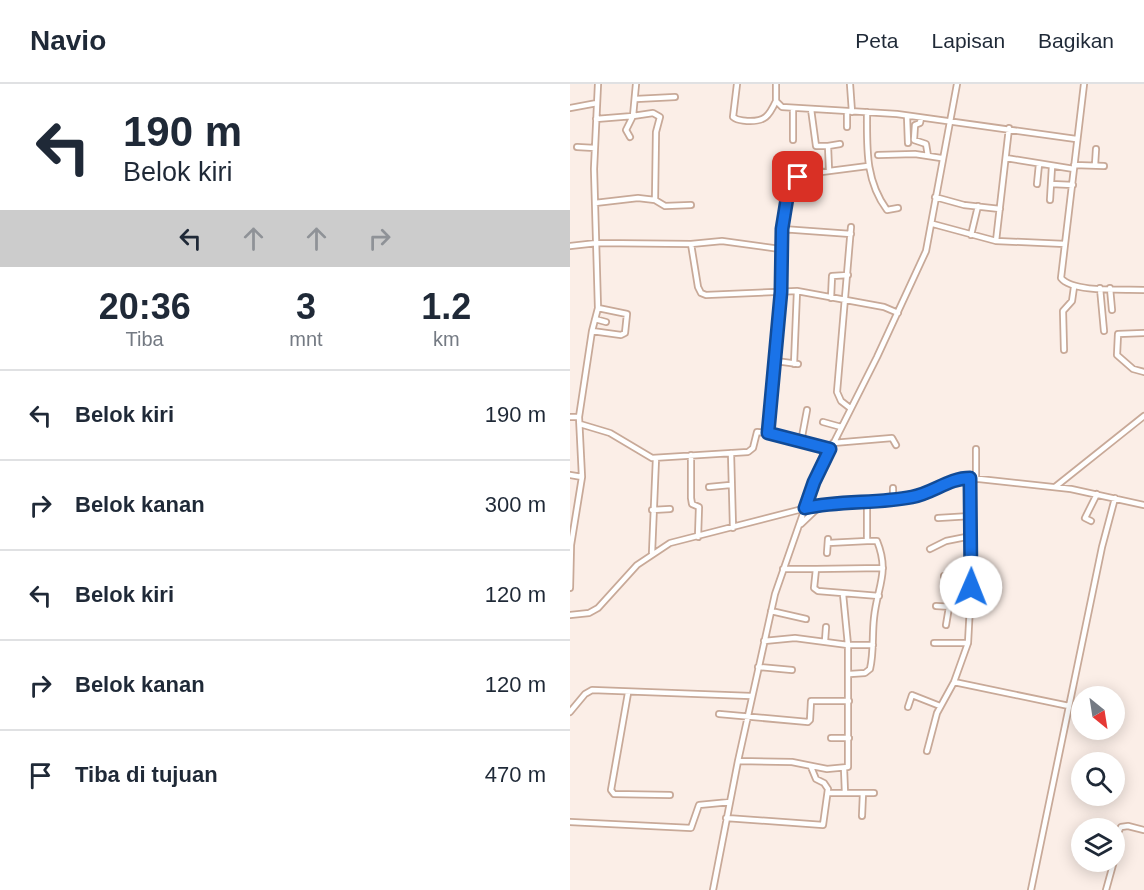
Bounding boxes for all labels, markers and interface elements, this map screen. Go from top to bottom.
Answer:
text: Navio [30,25,106,56]
text: Peta [855,29,899,52]
text: Lapisan [932,29,1005,52]
text: Bagikan [1038,29,1114,52]
icon: left [24,108,102,186]
text: 190 m [123,108,242,155]
pin [772,151,823,202]
text: Belok kiri [123,157,233,187]
icon: arrive [781,160,814,193]
icon: left [174,222,207,255]
icon: ahead [237,222,270,255]
icon: ahead [300,222,333,255]
icon: right [363,222,396,255]
text: 20:36 [99,286,191,327]
text: 3 [296,286,316,327]
text: 1.2 [421,286,471,327]
text: Tiba [126,328,164,350]
text: mnt [289,328,323,350]
text: km [433,328,460,350]
icon: left [24,399,57,432]
text: Belok kiri [75,402,174,427]
text: 190 m [485,402,546,427]
icon: right [24,489,57,522]
text: Belok kanan [75,492,205,517]
text: 300 m [485,492,546,517]
position arrow [939,555,1003,619]
icon: left [24,579,57,612]
text: Belok kiri [75,582,174,607]
text: 120 m [485,582,546,607]
icon: right [24,669,57,702]
text: Belok kanan [75,672,205,697]
text: 120 m [485,672,546,697]
north arrow [1071,686,1125,740]
map controls [1071,686,1125,872]
button: search [1071,752,1125,806]
icon: arrive [24,759,57,792]
text: Tiba di tujuan [75,762,218,787]
text: 470 m [485,762,546,787]
button: layers [1071,818,1125,872]

